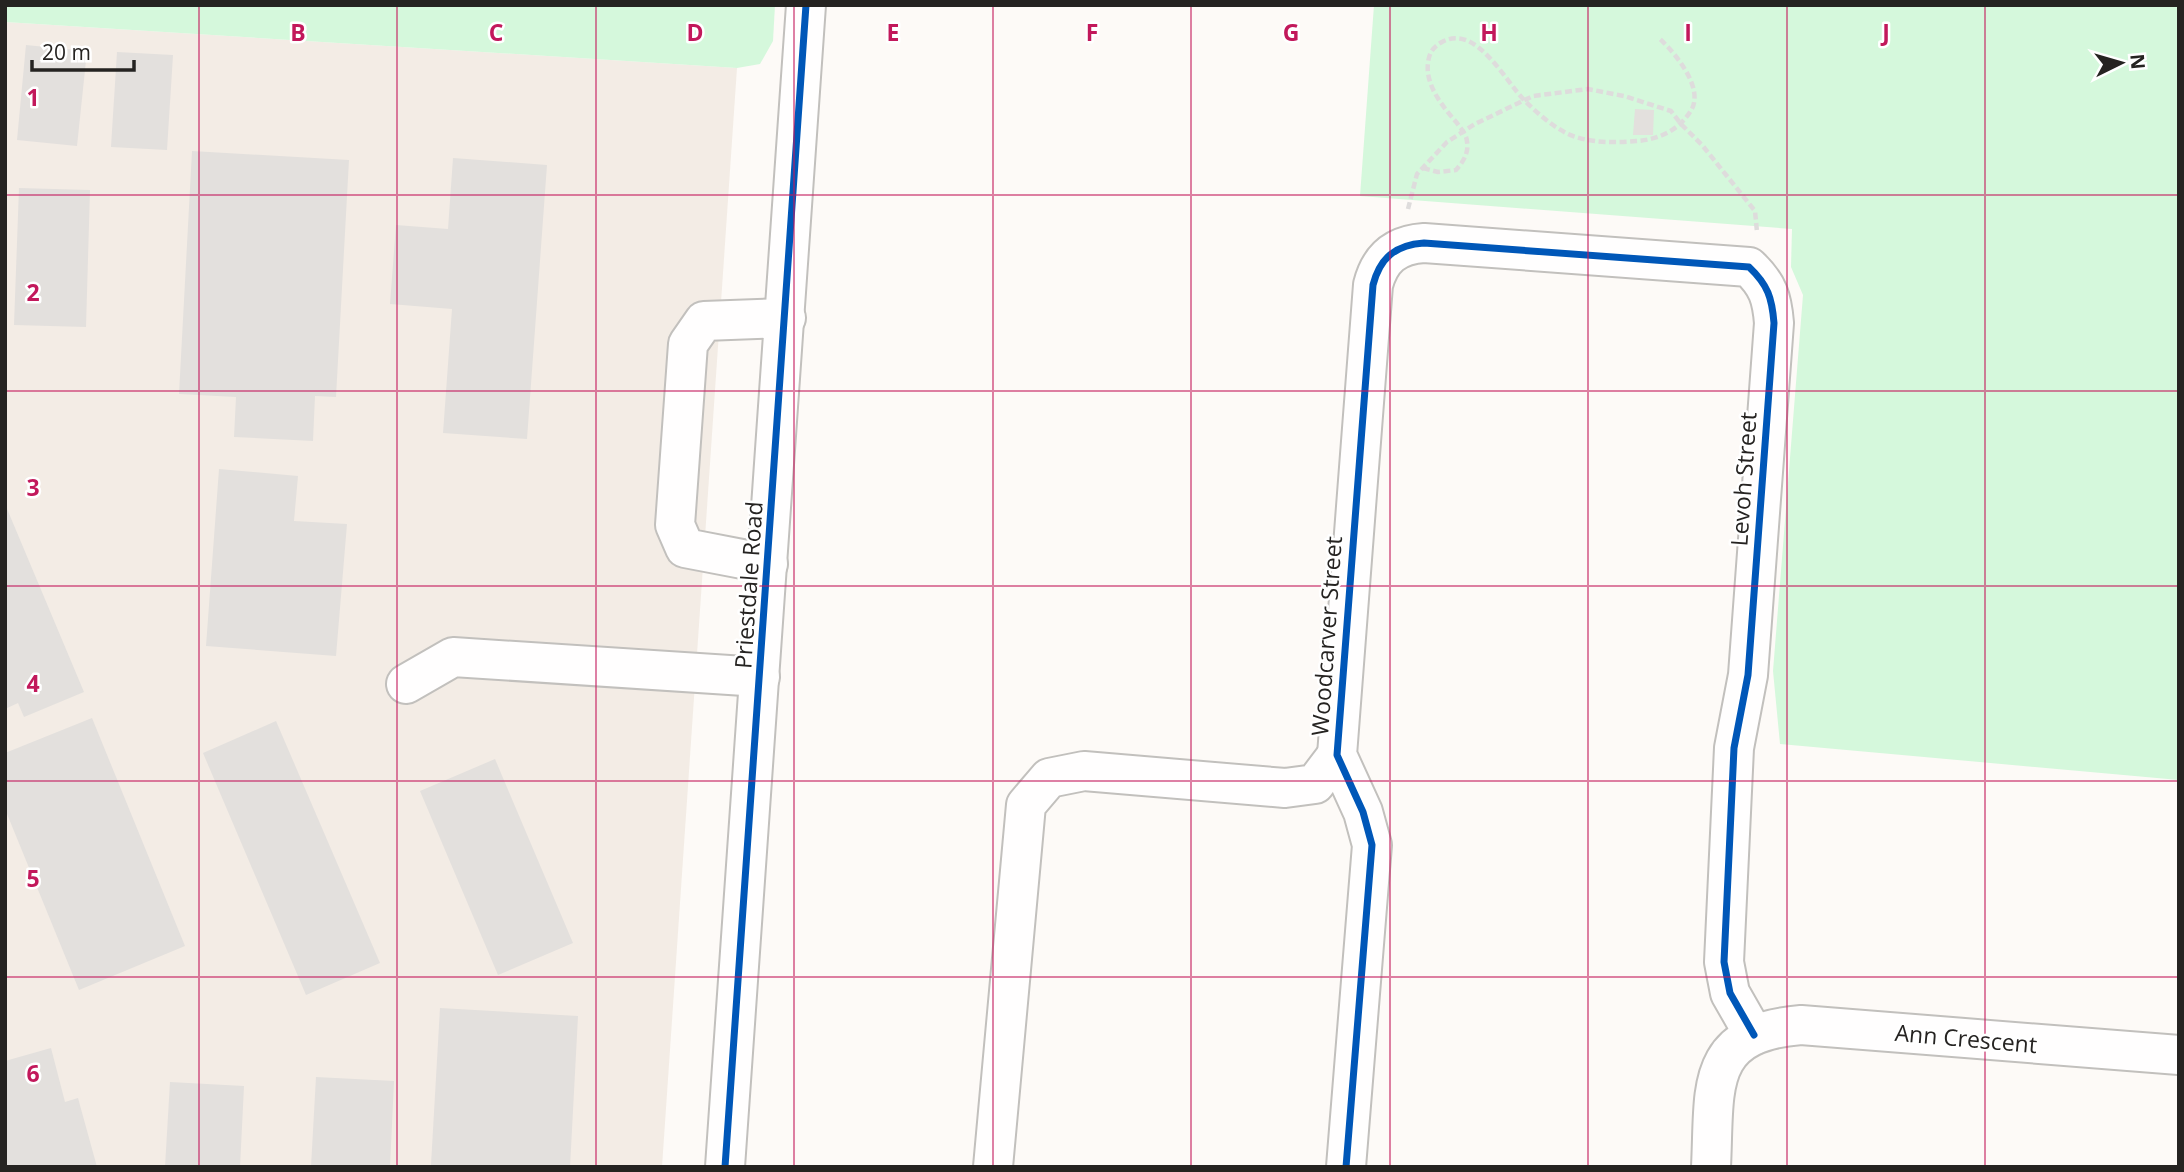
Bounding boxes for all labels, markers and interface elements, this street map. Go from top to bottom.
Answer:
text: B [290,16,306,48]
text: C [489,16,503,48]
text: D [686,16,704,48]
text: E [887,16,899,48]
text: F [1086,16,1098,48]
text: G [1283,16,1299,48]
text: H [1480,16,1498,48]
text: I [1684,16,1692,48]
text: J [1880,16,1890,48]
scale bar [32,28,133,72]
north arrow [2086,28,2156,98]
text: 20 m [42,38,91,66]
text: N [2124,53,2152,70]
text: 1 [26,81,40,113]
text: 2 [26,276,40,308]
street label: Levoh Street [1722,411,1764,547]
text: 3 [26,471,40,503]
street label: Priestdale Road [726,500,770,670]
street label: Woodcarver Street [1303,535,1349,737]
text: 4 [26,667,40,699]
text: 5 [26,862,40,894]
street label: Ann Crescent [1894,1016,2038,1060]
text: 6 [26,1057,40,1089]

